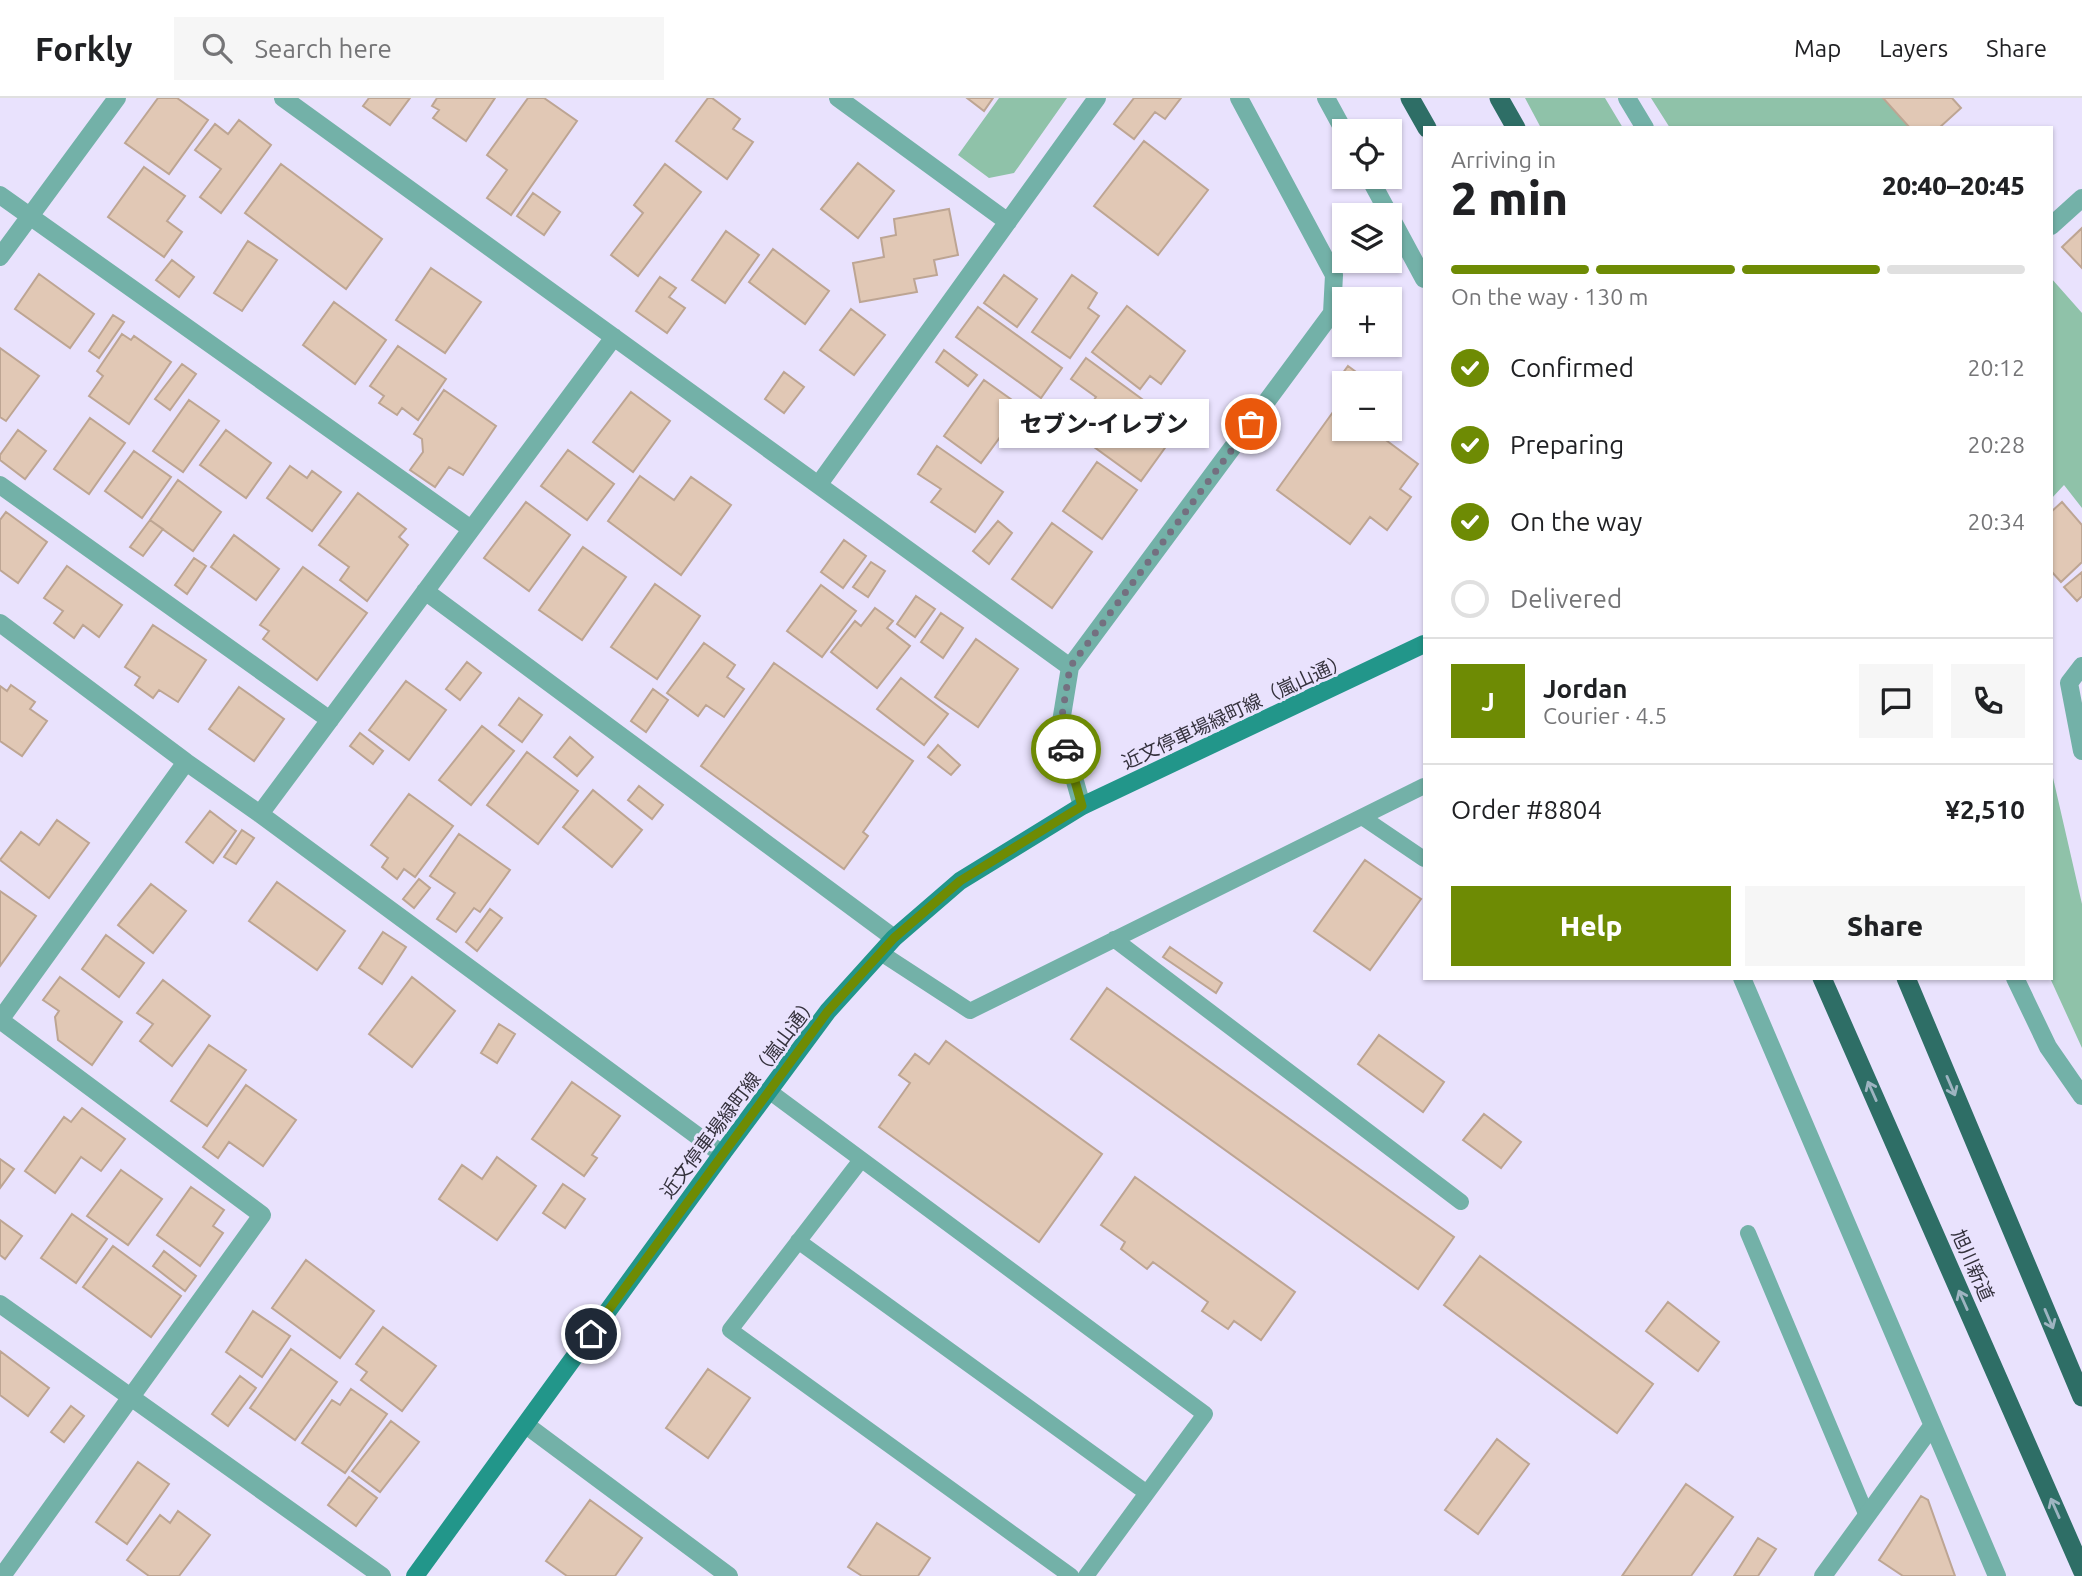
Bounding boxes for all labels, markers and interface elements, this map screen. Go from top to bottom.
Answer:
search box [174,17,664,80]
icon: search [198,29,236,67]
text: Forkly [35,30,132,67]
text: Search here [254,34,392,63]
text: Map [1794,35,1841,62]
text: Layers [1879,35,1948,62]
text: Share [1986,35,2047,62]
map controls [1332,119,1402,441]
button: locate [1332,119,1402,189]
text: Arriving in [1451,147,1556,172]
text: 20:40–20:45 [1882,171,2025,200]
text: 2 min [1451,172,1568,224]
button: layers [1332,203,1402,273]
text: On the way · 130 m [1451,284,1648,309]
button: + [1332,287,1402,357]
icon: check [1451,349,1489,387]
text: Confirmed [1510,353,1634,382]
text: 20:12 [1967,355,2025,380]
button: − [1332,371,1402,441]
pin [1221,394,1281,454]
callout: セブン-イレブン [999,400,1209,448]
icon: bag [1232,405,1270,443]
text: セブン-イレブン [1020,411,1188,436]
icon: check [1451,426,1489,464]
text: Preparing [1510,430,1624,459]
text: 20:28 [1967,432,2025,457]
icon: check [1451,503,1489,541]
text: On the way [1510,507,1642,536]
text: 20:34 [1967,509,2025,534]
text: Delivered [1510,584,1622,613]
street label: 近文停車場緑町線（嵐山通） [1118,649,1352,773]
button: chat [1859,664,1933,738]
button: phone [1951,664,2025,738]
text: Jordan [1543,674,1628,703]
text: J [1481,687,1495,716]
text: Courier · 4.5 [1543,703,1667,728]
courier [1031,714,1101,784]
icon: car [1047,730,1085,768]
text: Order #8804 [1451,795,1602,824]
text: ¥2,510 [1945,795,2025,824]
button: Help [1451,886,1731,966]
button: Share [1745,886,2025,966]
street label: 近文停車場緑町線（嵐山通） [656,992,822,1202]
one-way arrow [1945,1075,1958,1097]
one-way arrow [1865,1081,1878,1103]
street label: 旭川新道 [1947,1226,1999,1304]
one-way arrow [1956,1289,1969,1311]
pin [561,1304,621,1364]
one-way arrow [2043,1307,2056,1329]
icon: home [572,1315,610,1353]
one-way arrow [2047,1498,2060,1519]

